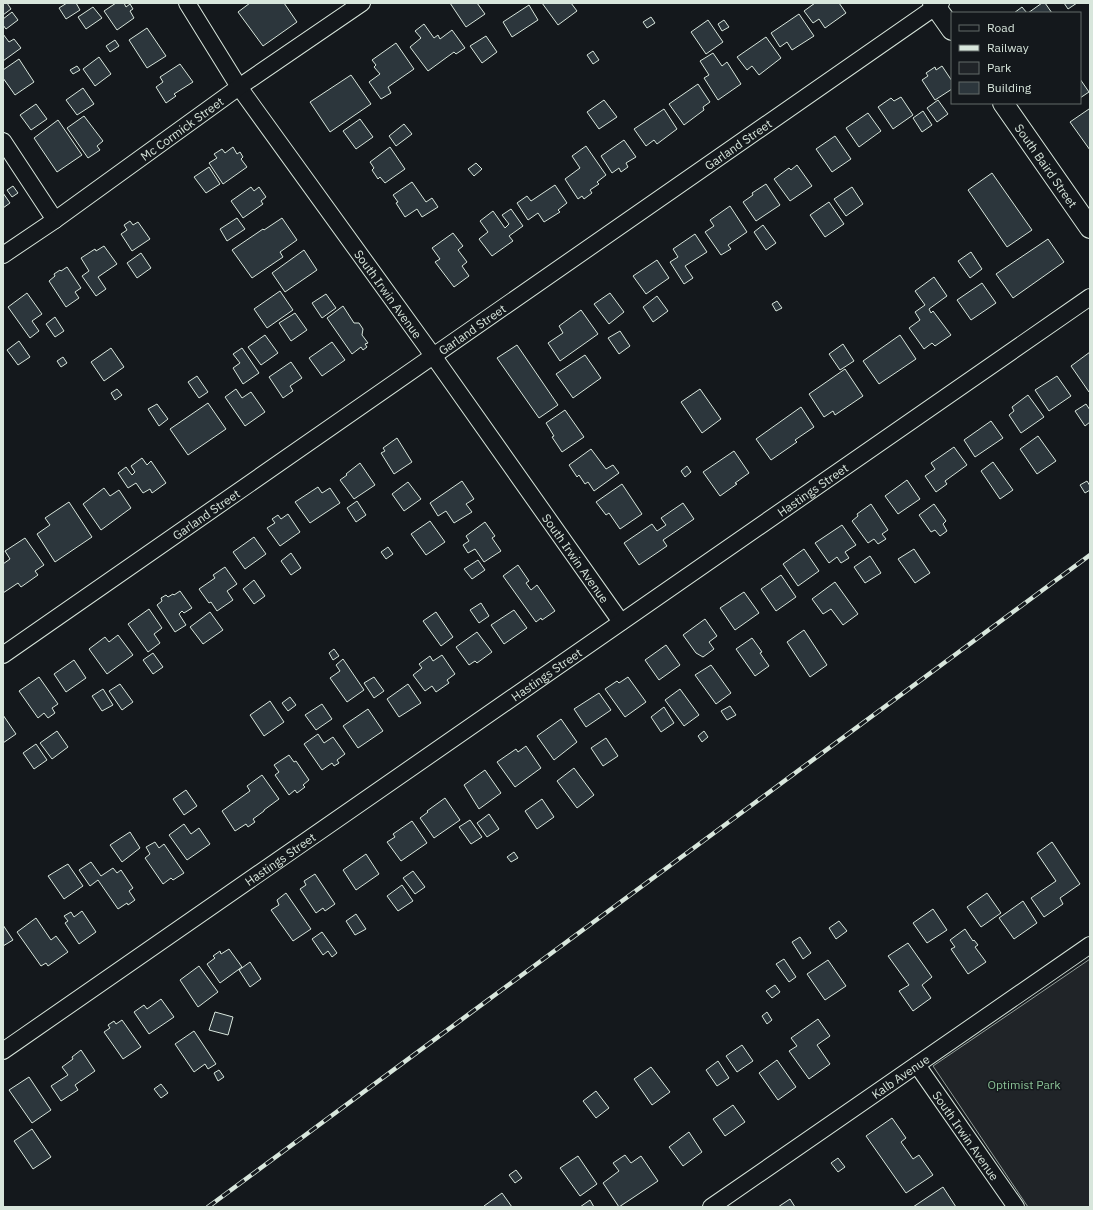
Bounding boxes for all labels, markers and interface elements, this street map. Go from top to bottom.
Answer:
legend [951,12,1081,104]
text: Road [987,20,1015,35]
text: Railway [987,40,1029,55]
text: Park [987,60,1012,75]
text: Building [987,80,1032,95]
street label: Mc Cormick Street [137,93,226,163]
street label: Garland Street [701,116,774,173]
street label: South Baird Street [1012,121,1081,210]
street label: South Irwin Avenue [351,247,426,341]
street label: Garland Street [435,301,508,358]
street label: Hastings Street [774,460,851,519]
street label: Garland Street [169,485,242,543]
street label: South Irwin Avenue [539,511,613,606]
street label: Hastings Street [508,645,584,704]
street label: Hastings Street [242,829,318,889]
street label: Kalb Avenue [868,1051,932,1101]
park label: Optimist Park [987,1077,1061,1092]
street label: South Irwin Avenue [930,1088,1003,1184]

